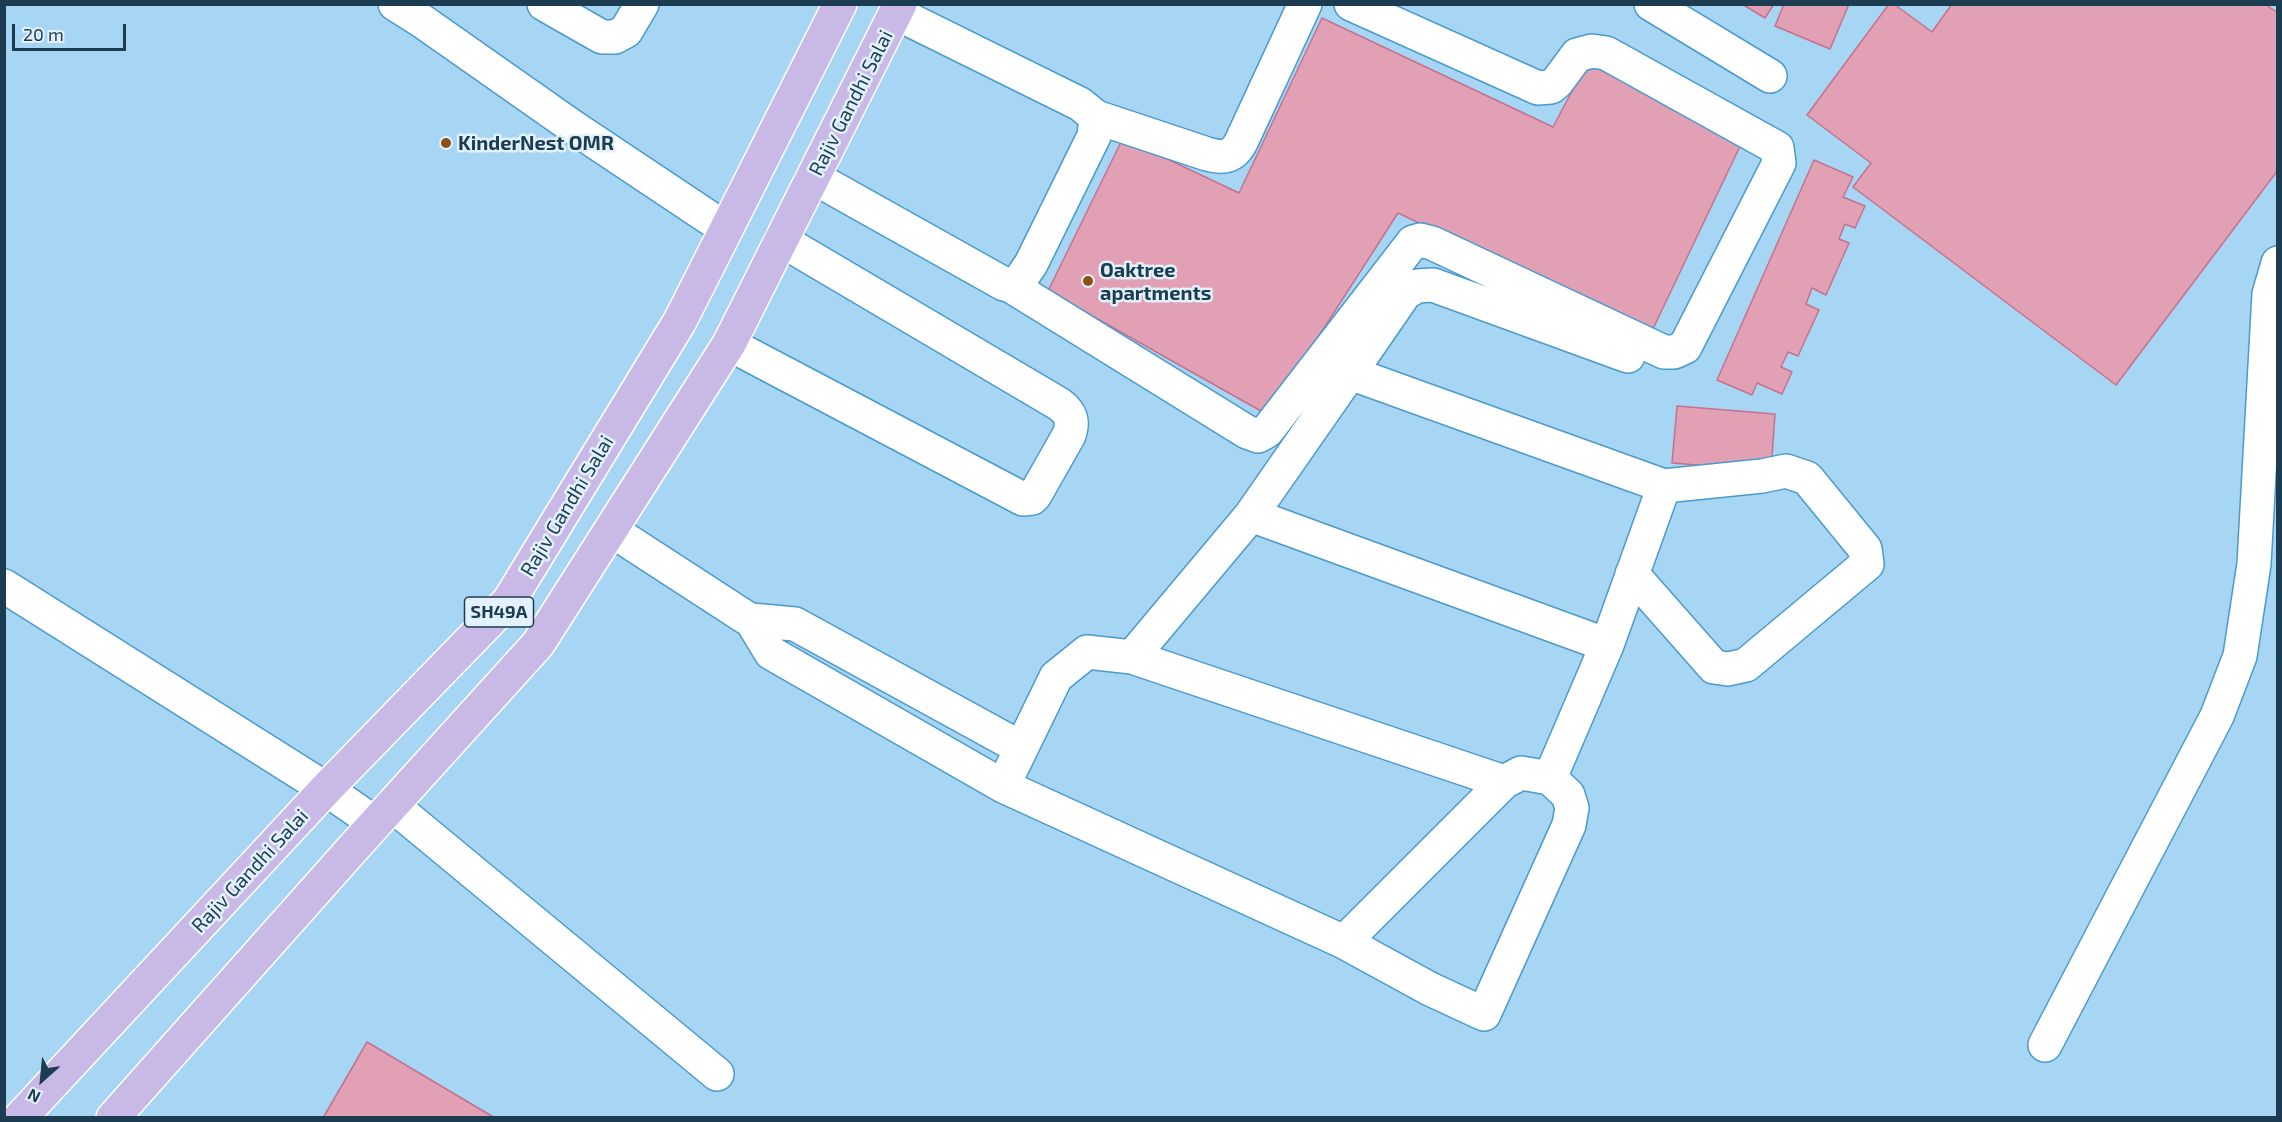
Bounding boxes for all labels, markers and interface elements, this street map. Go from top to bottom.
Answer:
scale bar [15,12,129,50]
text: 20 m [23,23,64,45]
street label: Rajiv Gandhi Salai [804,26,898,180]
place label: KinderNest OMR [458,131,614,155]
marker: KinderNest OMR [439,136,453,150]
place label: Oaktree apartments [1100,258,1211,305]
marker: Oaktree apartments [1081,274,1095,288]
street label: Rajiv Gandhi Salai [515,431,619,581]
road number: SH49A [464,597,534,627]
street label: Rajiv Gandhi Salai [187,804,313,938]
north arrow [12,1050,72,1110]
text: N [24,1085,43,1108]

